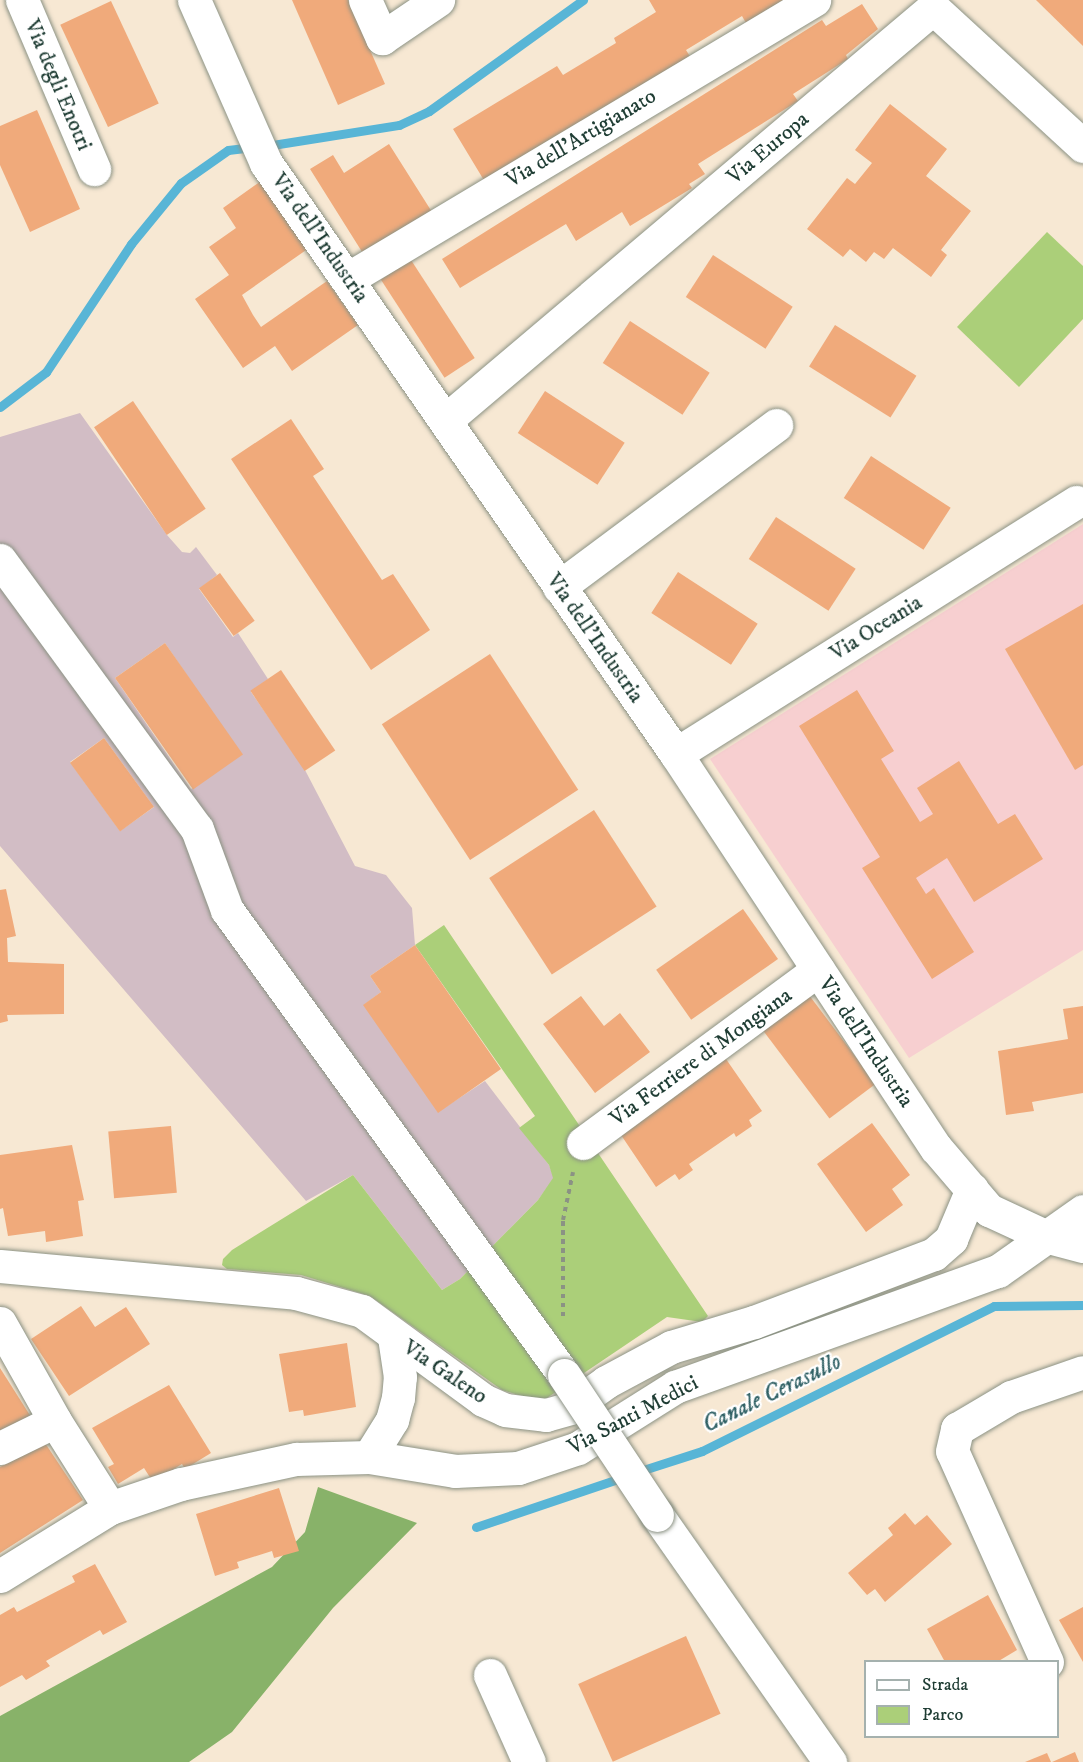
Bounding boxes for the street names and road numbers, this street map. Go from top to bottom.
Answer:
street label: Via degli Enotri [19,15,97,155]
street label: Via dell'Artigianato [501,83,661,193]
street label: Via Europa [722,106,814,190]
street label: Via dell'Industria [266,168,374,308]
street label: Via dell'Industria [541,568,649,708]
street label: Via Oceania [825,589,927,667]
street label: Via dell'Industria [813,972,919,1112]
street label: Via Ferriere di Mongiana [605,982,797,1132]
street label: Via Galeno [398,1334,492,1410]
street label: Via Santi Medici [563,1370,703,1460]

